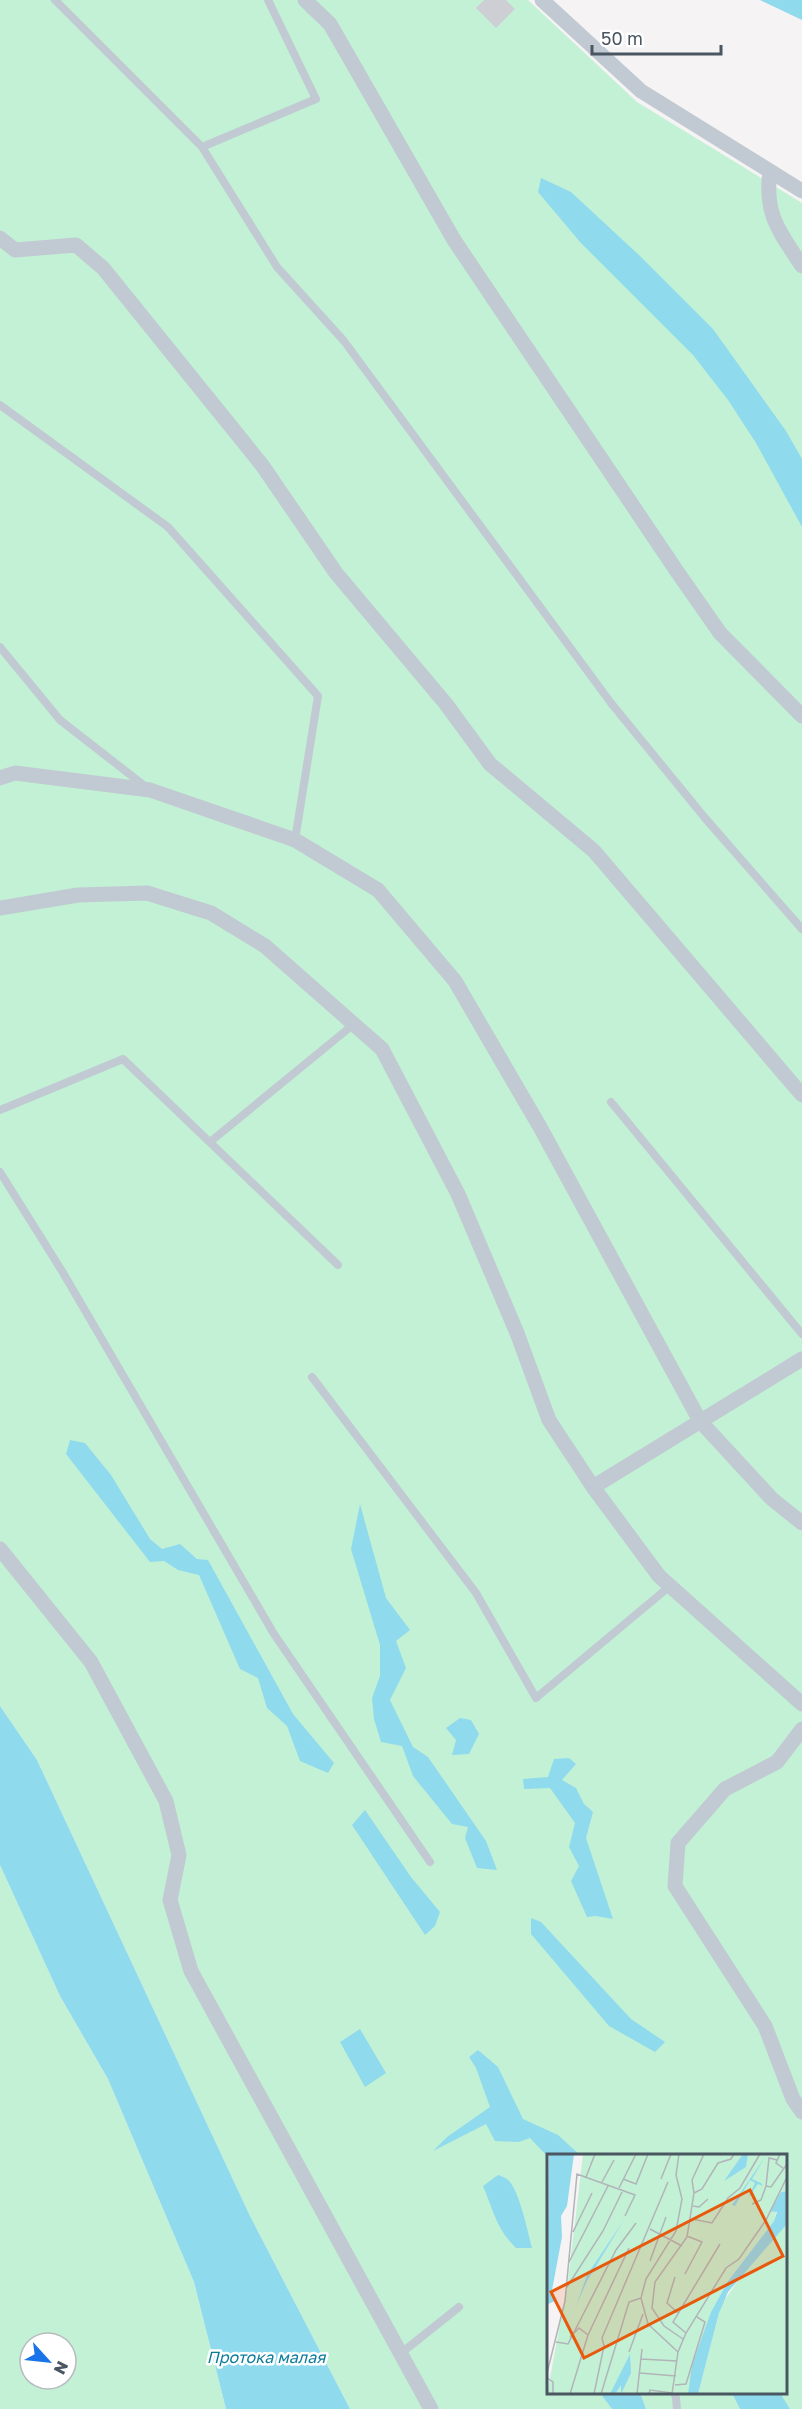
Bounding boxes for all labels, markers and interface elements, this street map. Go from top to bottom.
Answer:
scale bar [592,18,721,56]
text: 50 m [601,27,643,49]
inset map [547,2154,787,2394]
north arrow [18,2331,78,2391]
water label: Протока малая [207,2347,326,2367]
text: N [50,2358,73,2378]

